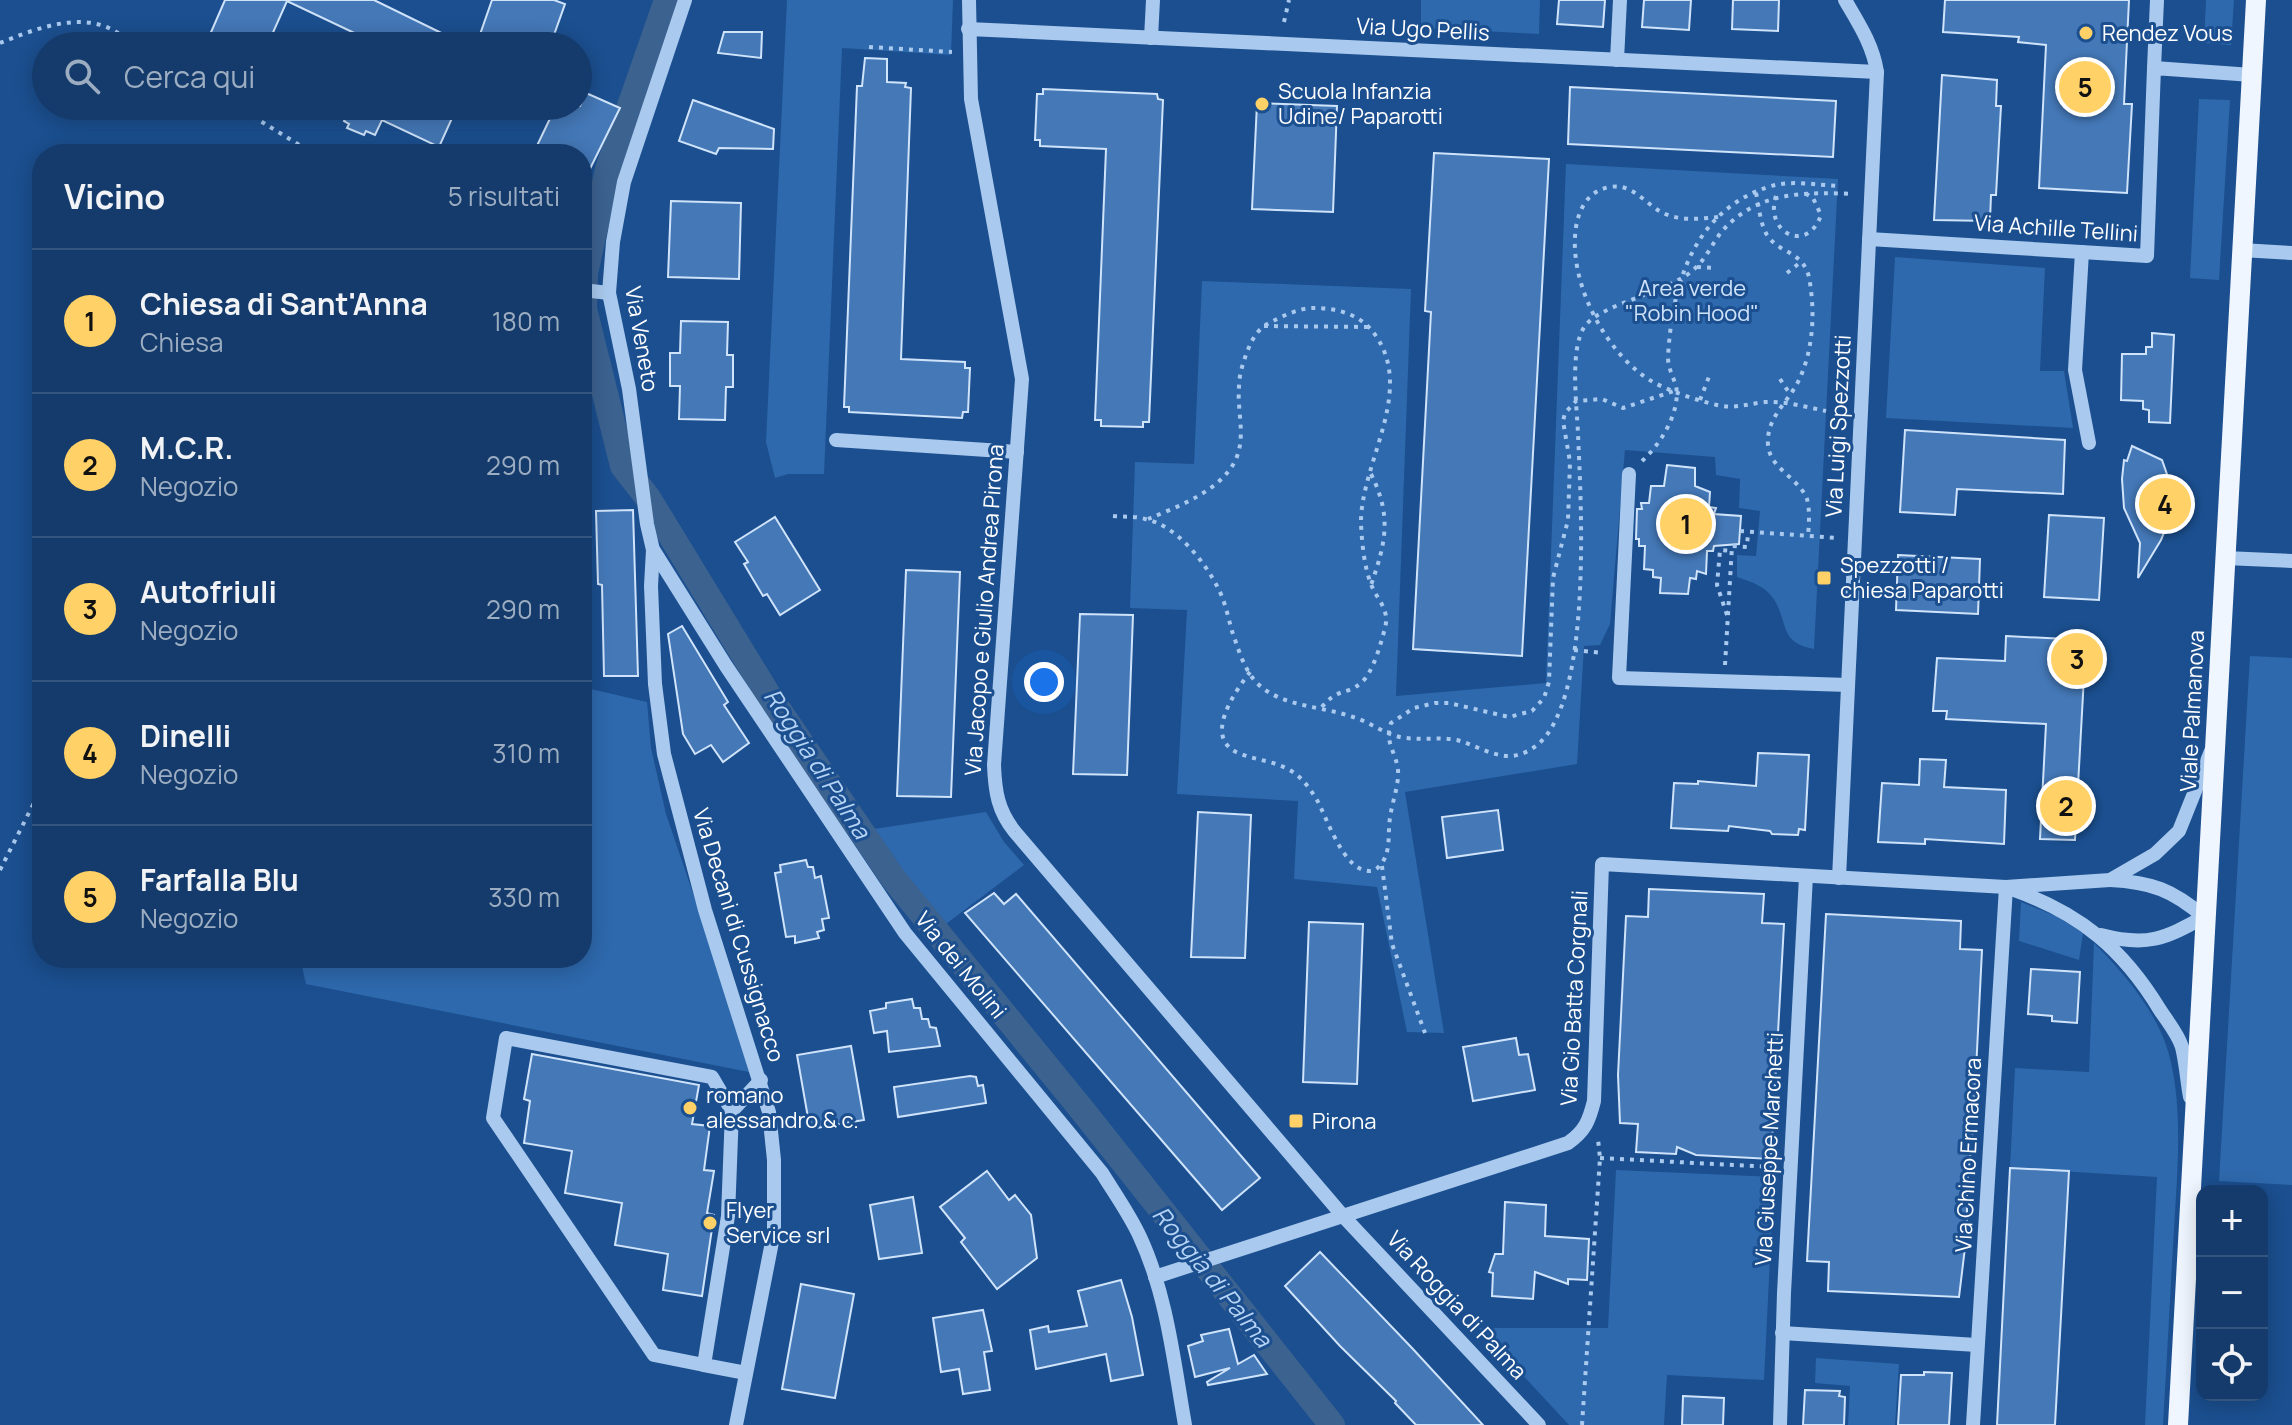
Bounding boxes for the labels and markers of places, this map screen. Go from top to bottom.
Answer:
place label: Rendez Vous [2102,18,2233,48]
marker: Rendez Vous [2077,24,2095,42]
pin: 5 [2059,57,2111,117]
place label: Scuola Infanzia Udine/ Paparotti [1278,76,1443,131]
marker: Scuola Infanzia Udine/ Paparotti [1253,95,1271,113]
pin: 4 [2139,474,2191,534]
pin: 1 [1660,494,1712,554]
place label: Spezzotti / chiesa Paparotti [1840,550,2004,605]
marker: Spezzotti / chiesa Paparotti [1815,569,1833,587]
pin: 3 [2051,629,2103,689]
pin: 2 [2040,776,2092,836]
place label: romano alessandro & c. [706,1080,859,1135]
marker: romano alessandro & c. [681,1099,699,1117]
place label: Pirona [1312,1106,1376,1136]
marker: Pirona [1287,1112,1305,1130]
place label: Flyer Service srl [726,1195,830,1250]
marker: Flyer Service srl [701,1214,719,1232]

